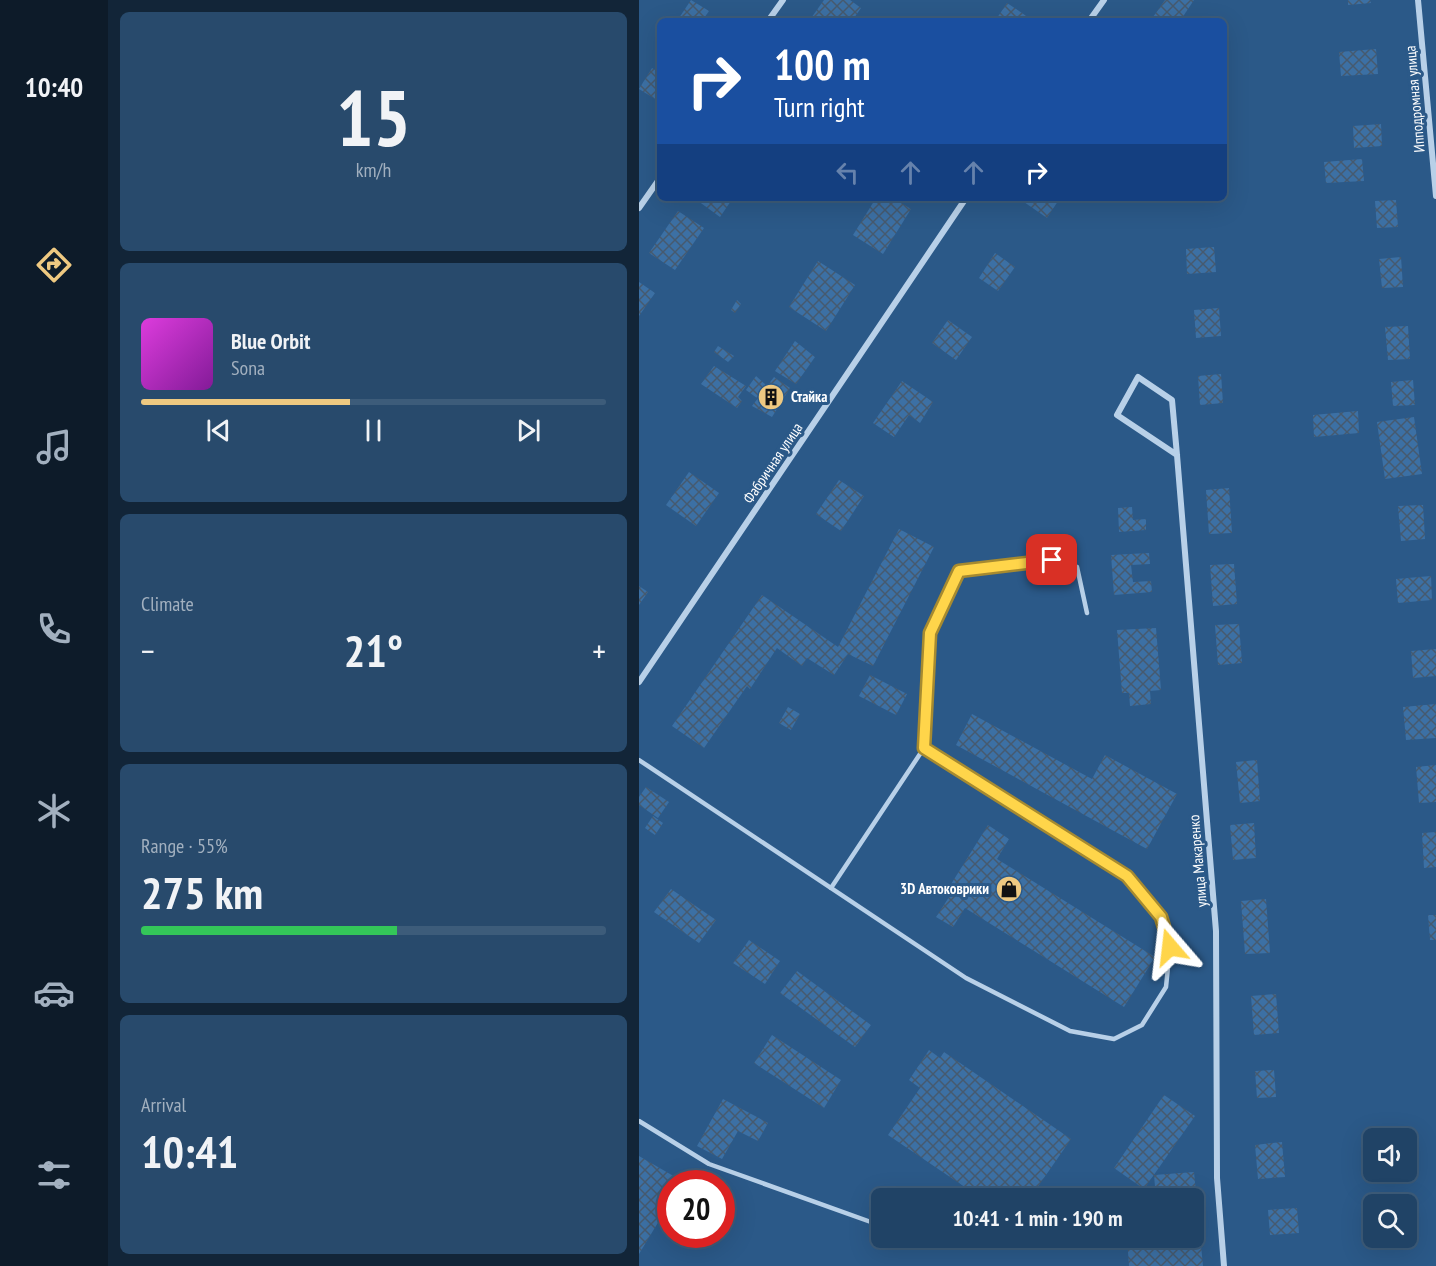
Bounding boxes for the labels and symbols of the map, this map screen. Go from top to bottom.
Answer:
street label: Ипподромная улица [1400,45,1429,153]
building icon: Стайка [756,382,786,412]
place label: Стайка [791,387,827,406]
street label: Фабричная улица [739,419,807,507]
pin [1026,534,1077,585]
street label: улица Макаренко [1184,814,1211,908]
shop icon: 3D Автоковрики [994,874,1024,904]
place label: 3D Автоковрики [900,879,989,898]
position arrow [1138,915,1202,979]
speed limit sign: 20 [657,1170,735,1248]

